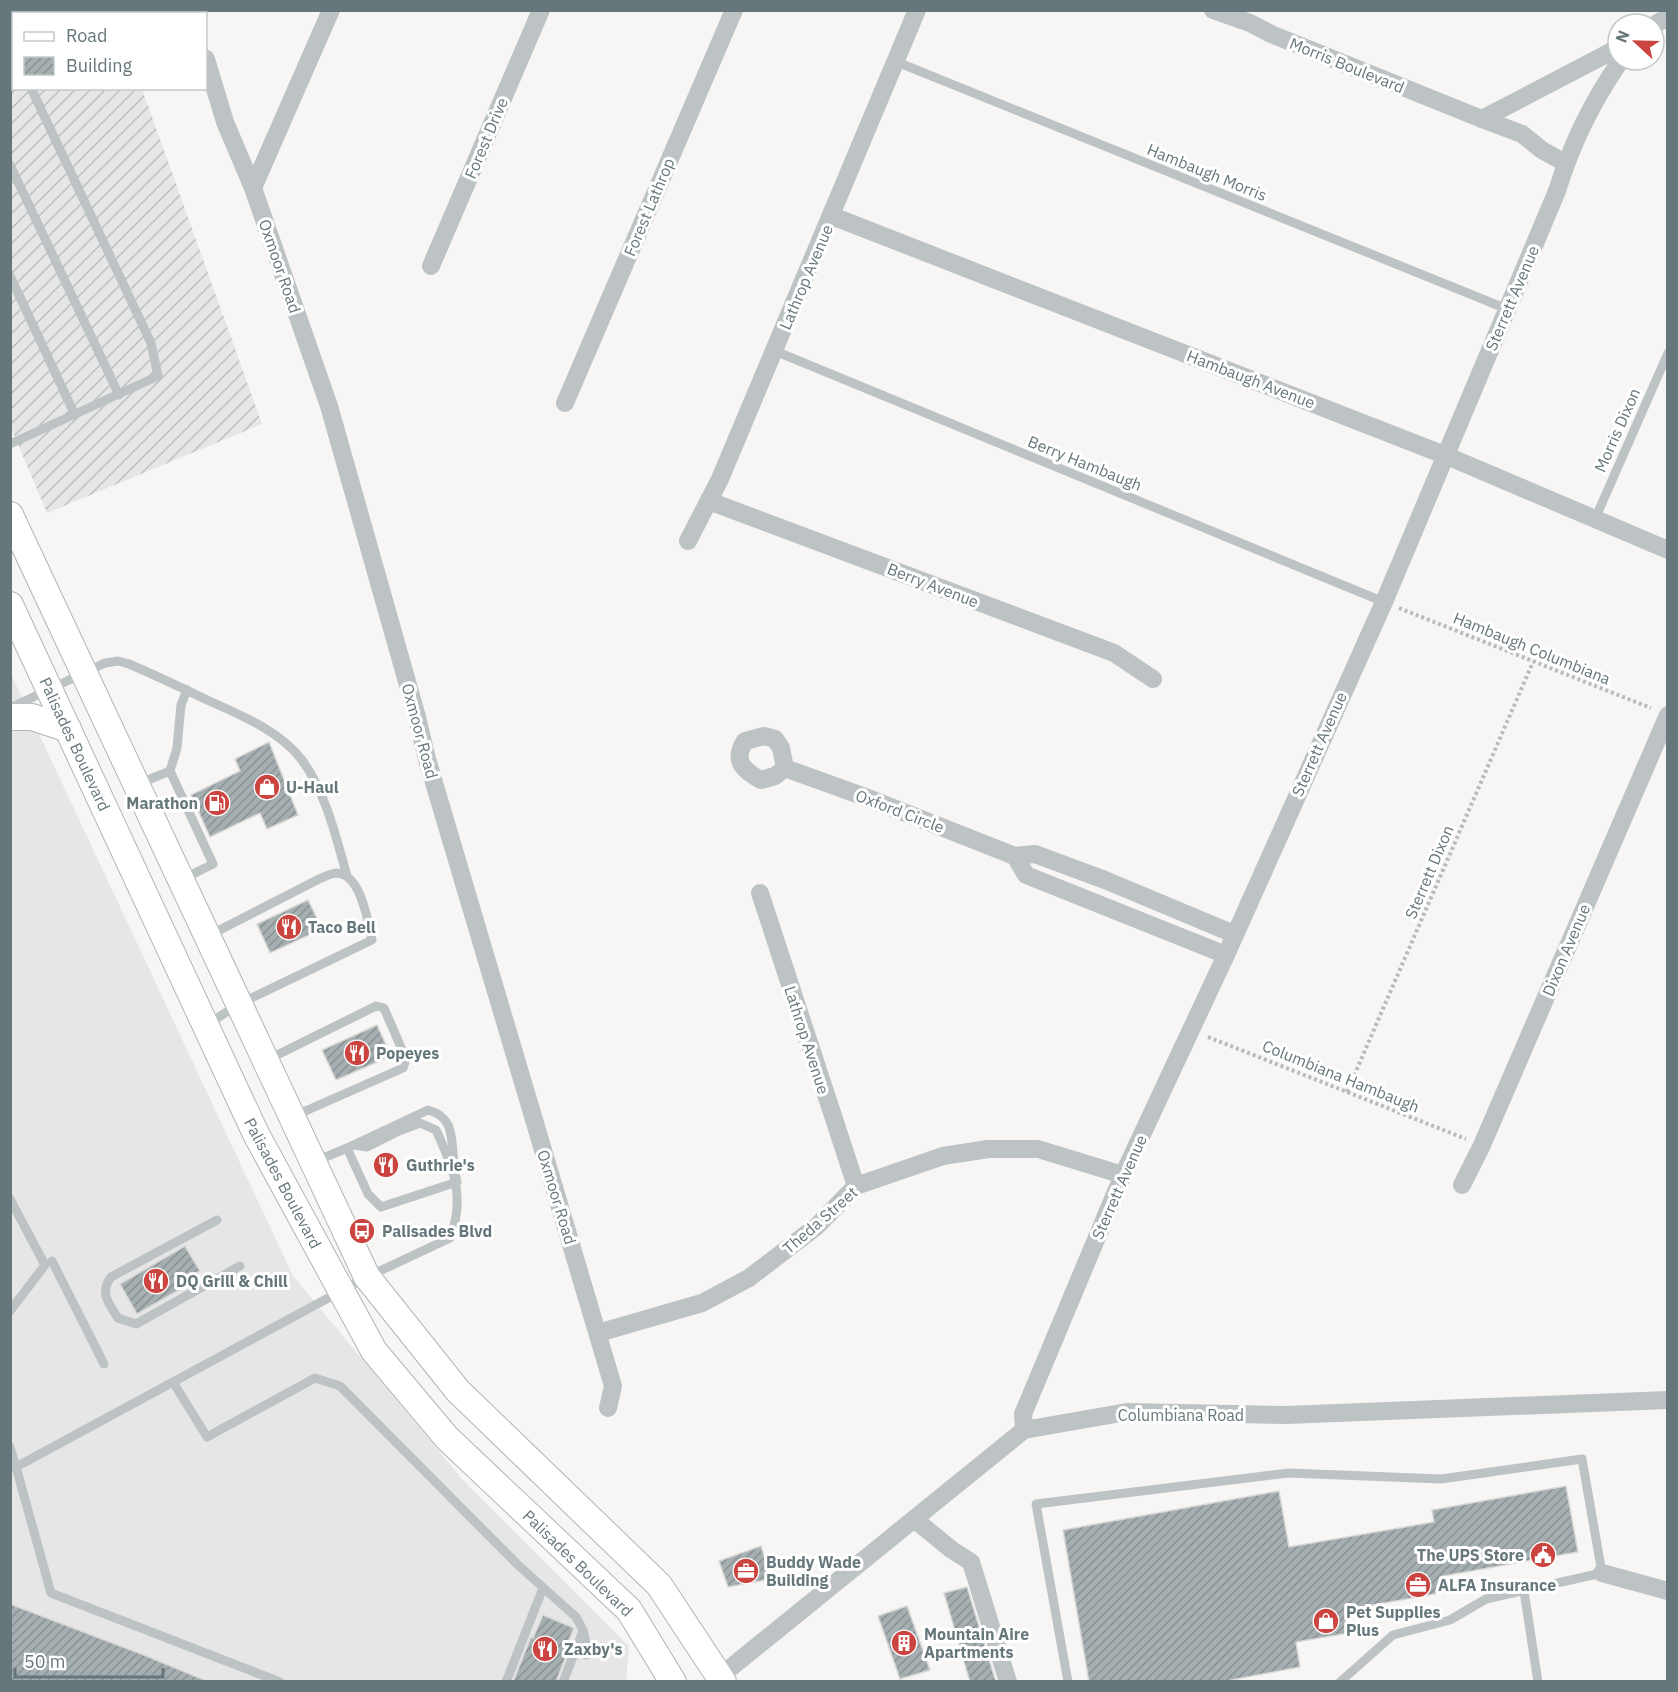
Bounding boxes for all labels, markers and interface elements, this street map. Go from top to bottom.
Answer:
legend [12,12,207,90]
north arrow [1606,12,1666,72]
text: Road [66,24,107,47]
text: N [1611,27,1634,46]
street label: Morris Boulevard [1287,33,1407,97]
text: Building [66,54,133,77]
street label: Forest Drive [460,94,512,182]
street label: Hambaugh Morris [1144,139,1270,205]
street label: Forest Lathrop [619,155,679,259]
street label: Oxmoor Road [255,217,305,315]
street label: Lathrop Avenue [775,221,837,333]
street label: Sterrett Avenue [1481,242,1543,354]
street label: Hambaugh Avenue [1184,345,1318,413]
street label: Morris Dixon [1590,385,1644,475]
street label: Berry Hambaugh [1025,431,1145,495]
street label: Berry Avenue [884,558,982,612]
street label: Hambaugh Columbiana [1450,607,1614,689]
street label: Palisades Boulevard [35,674,115,814]
street label: Oxmoor Road [398,681,442,781]
street label: Sterrett Avenue [1287,688,1351,799]
shop icon: U-Haul [252,772,282,802]
place label: U-Haul [286,777,339,797]
street label: Oxford Circle [853,785,947,837]
fuel station icon: Marathon [202,788,232,818]
place label: Marathon [126,793,198,813]
street label: Sterrett Dixon [1400,822,1458,922]
street label: Dixon Avenue [1538,901,1594,999]
restaurant icon: Taco Bell [274,912,304,942]
place label: Taco Bell [308,917,376,937]
street label: Lathrop Avenue [780,983,834,1097]
street label: Columbiana Hambaugh [1259,1035,1423,1117]
restaurant icon: Popeyes [342,1038,372,1068]
place label: Popeyes [376,1043,439,1063]
street label: Palisades Boulevard [240,1114,326,1252]
street label: Sterrett Avenue [1087,1131,1151,1242]
street label: Oxmoor Road [533,1147,581,1247]
restaurant icon: Guthrie's [371,1150,401,1180]
place label: Guthrie's [406,1155,475,1175]
street label: Theda Street [779,1182,861,1258]
bus stop icon: Palisades Blvd [347,1216,377,1246]
place label: Palisades Blvd [382,1221,492,1241]
restaurant icon: DQ Grill & Chill [141,1266,171,1296]
place label: DQ Grill & Chill [176,1271,288,1291]
street label: Columbiana Road [1118,1405,1244,1425]
street label: Palisades Boulevard [519,1505,637,1621]
public building icon: The UPS Store [1528,1540,1558,1570]
place label: The UPS Store [1417,1545,1524,1565]
place label: Buddy Wade Building [766,1552,861,1590]
office icon: Buddy Wade Building [731,1556,761,1586]
office icon: ALFA Insurance [1403,1570,1433,1600]
place label: ALFA Insurance [1438,1575,1556,1595]
place label: Pet Supplies Plus [1346,1602,1441,1640]
shop icon: Pet Supplies Plus [1311,1606,1341,1636]
place label: Mountain Aire Apartments [924,1624,1029,1662]
building icon: Mountain Aire Apartments [889,1628,919,1658]
restaurant icon: Zaxby's [530,1634,560,1664]
place label: Zaxby's [564,1639,623,1659]
scale bar [15,1641,164,1679]
text: 50 m [24,1650,66,1673]

